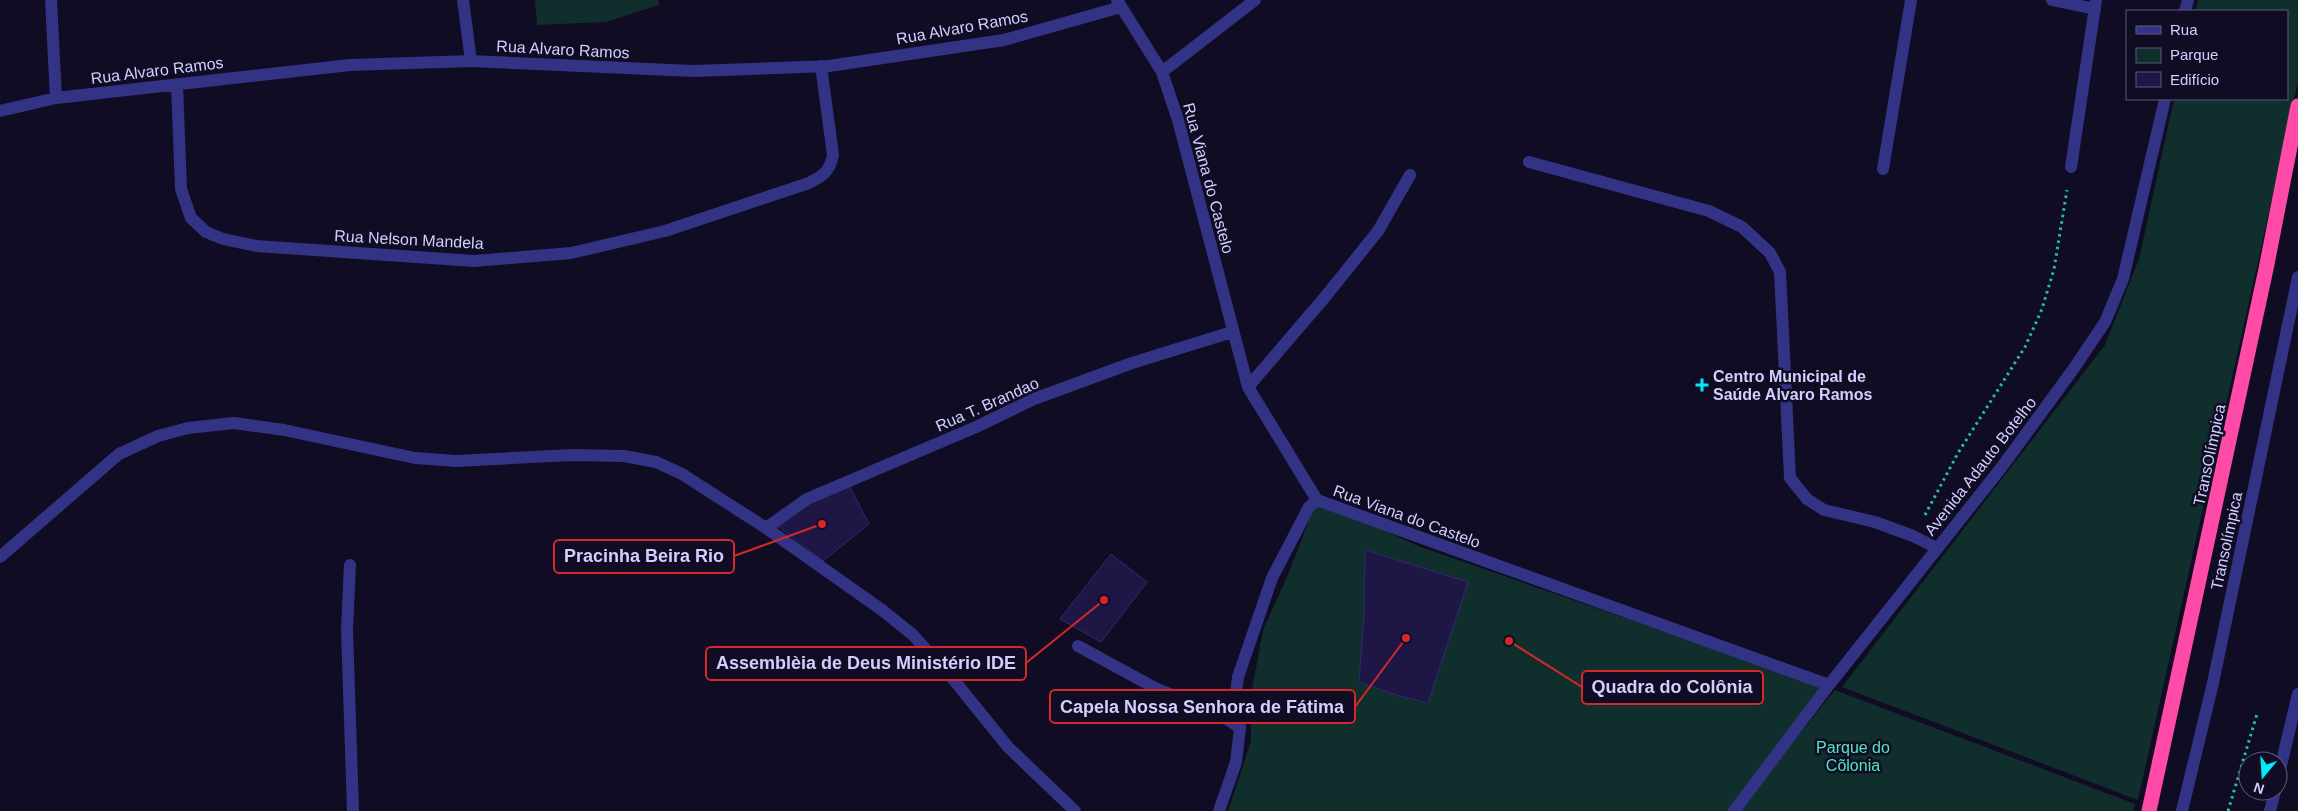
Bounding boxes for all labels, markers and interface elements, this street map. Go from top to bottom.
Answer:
street label: Rua Alvaro Ramos [895,8,1029,47]
legend [2126,10,2288,100]
text: Rua [2170,21,2198,38]
street label: Rua Alvaro Ramos [496,38,630,61]
text: Parque [2170,46,2218,63]
street label: Rua Alvaro Ramos [90,54,224,87]
text: Edifício [2170,71,2219,88]
street label: Rua Viana do Castelo [1180,101,1237,255]
street label: Rua Nelson Mandela [334,227,484,252]
place label: Centro Municipal de Saúde Alvaro Ramos [1713,368,1873,403]
street label: Rua T. Brandao [933,374,1041,435]
marker: Centro Municipal de Saúde Alvaro Ramos [1695,378,1709,392]
street label: Avenida Adauto Botelho [1921,394,2040,539]
street label: TransOlímpica [2190,403,2229,507]
street label: Rua Viana do Castelo [1331,482,1483,551]
street label: Transolímpica [2208,490,2245,592]
callout: Pracinha Beira Rio [554,540,734,573]
text: Pracinha Beira Rio [564,546,724,566]
callout: Assemblèia de Deus Ministério IDE [706,647,1026,680]
text: Assemblèia de Deus Ministério IDE [716,653,1016,673]
callout: Quadra do Colônia [1582,671,1763,704]
text: Quadra do Colônia [1591,677,1753,697]
callout: Capela Nossa Senhora de Fátima [1050,690,1355,723]
text: Capela Nossa Senhora de Fátima [1060,697,1345,717]
park label: Parque do Cõlonia [1816,739,1890,774]
north arrow [2238,751,2288,801]
text: N [2252,779,2266,798]

